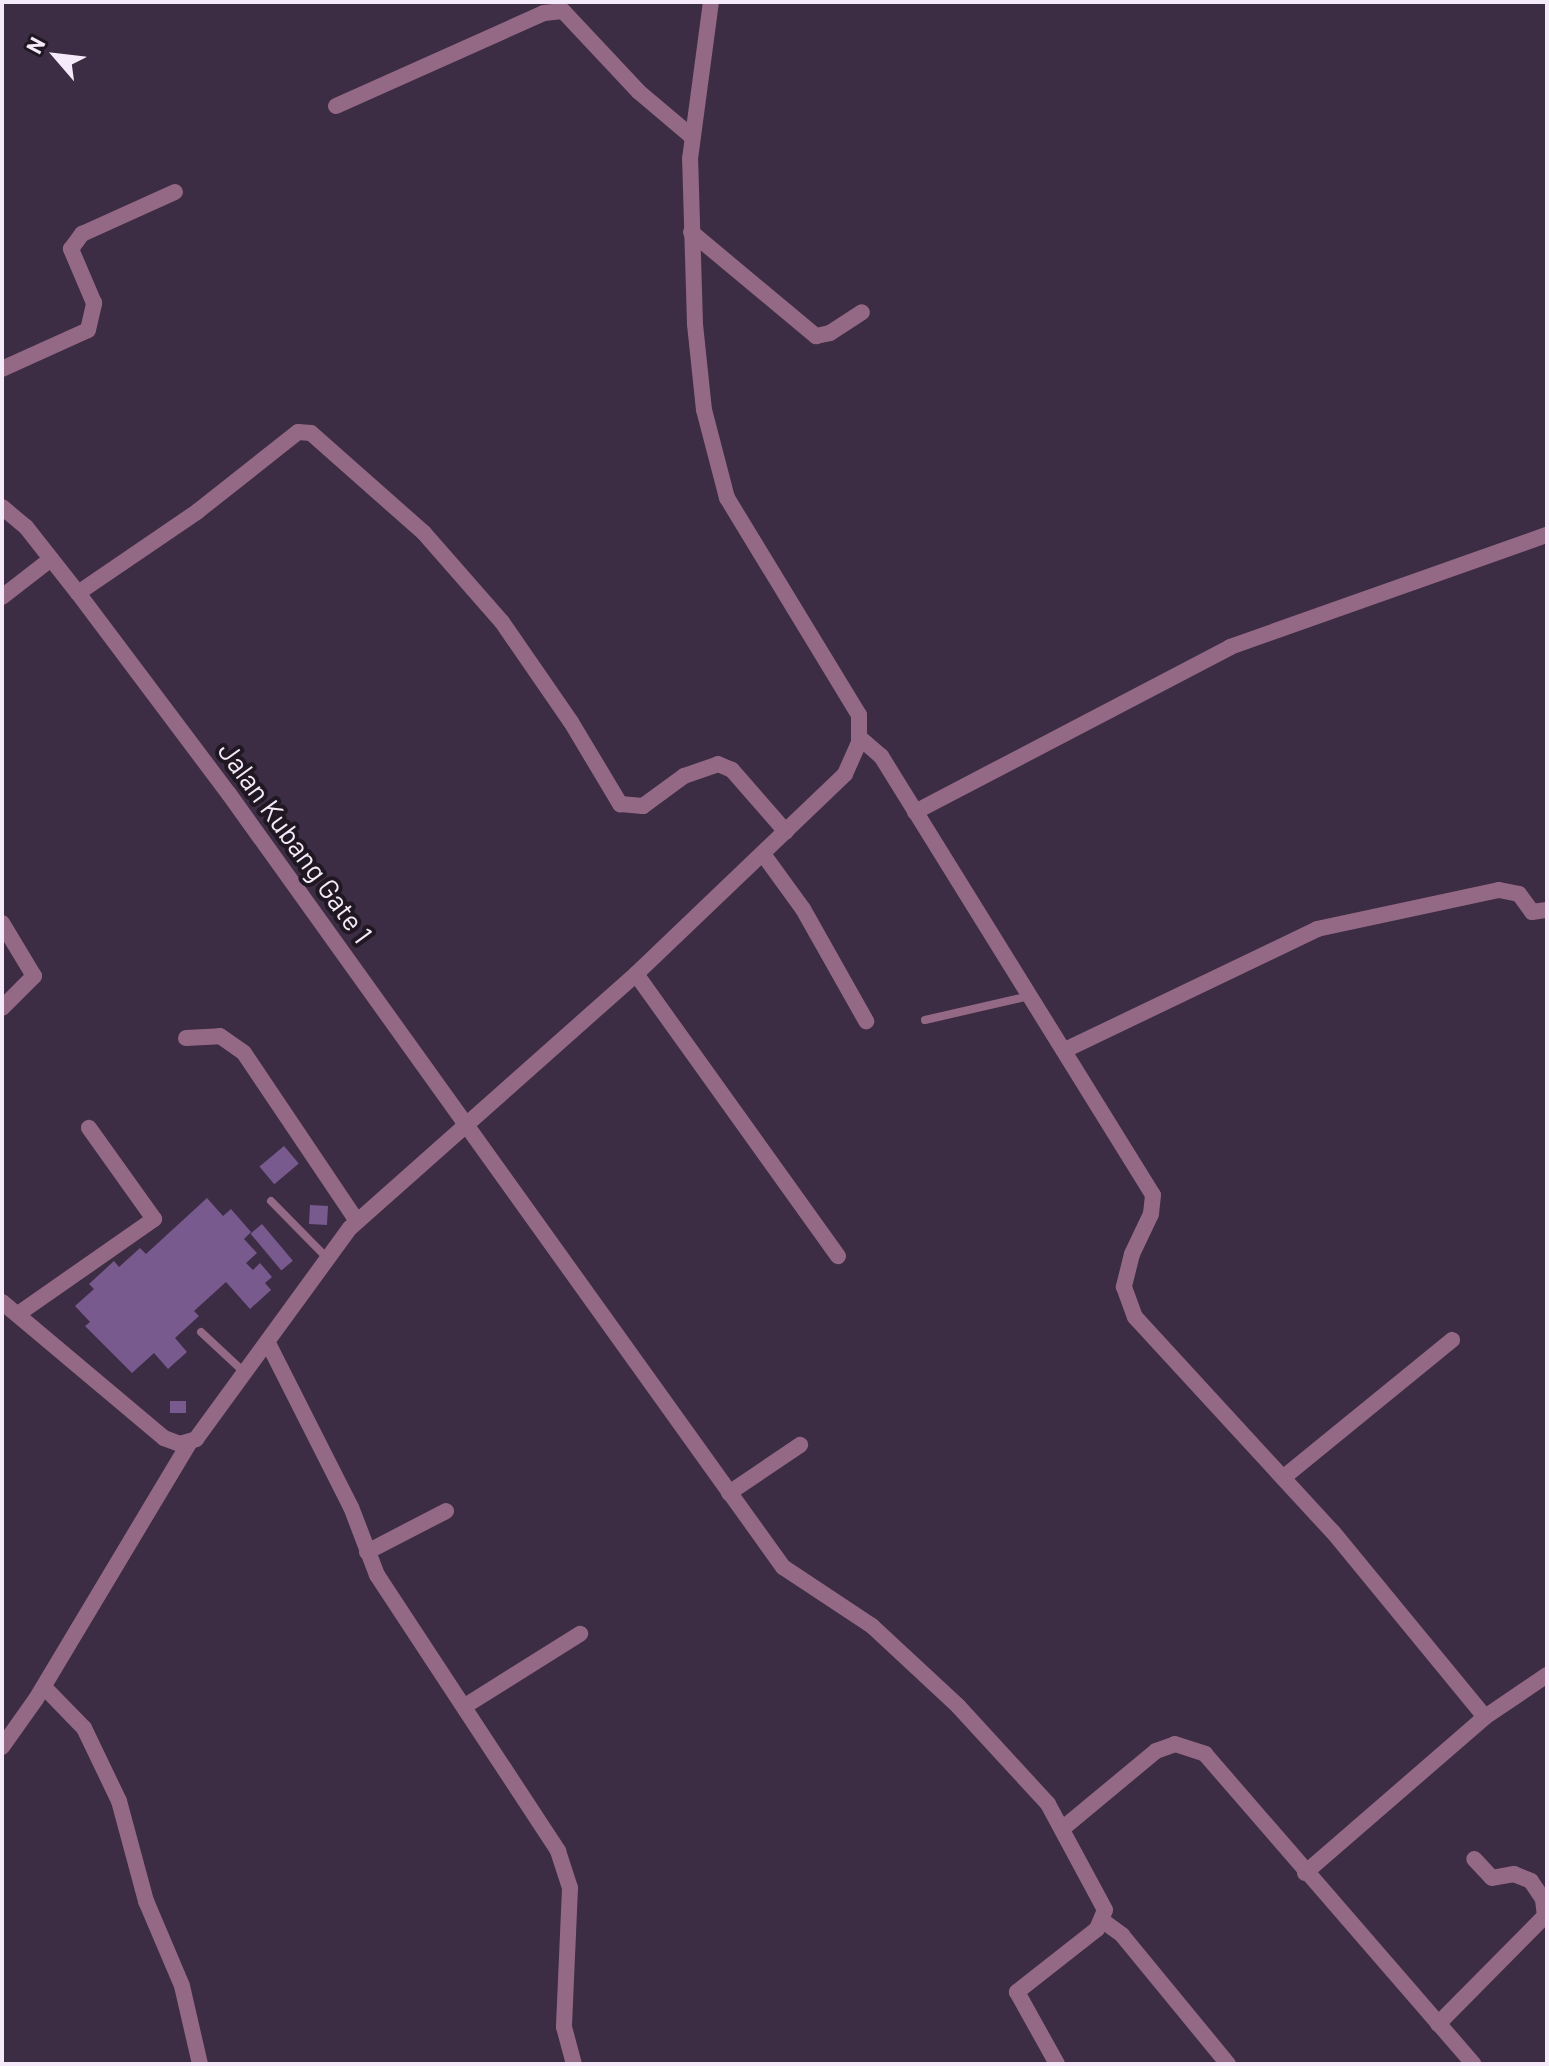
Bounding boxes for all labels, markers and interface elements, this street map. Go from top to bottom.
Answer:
north arrow [16,16,96,96]
text: N [20,32,50,57]
street label: Jalan Kubang Gate 1 [212,735,380,949]

